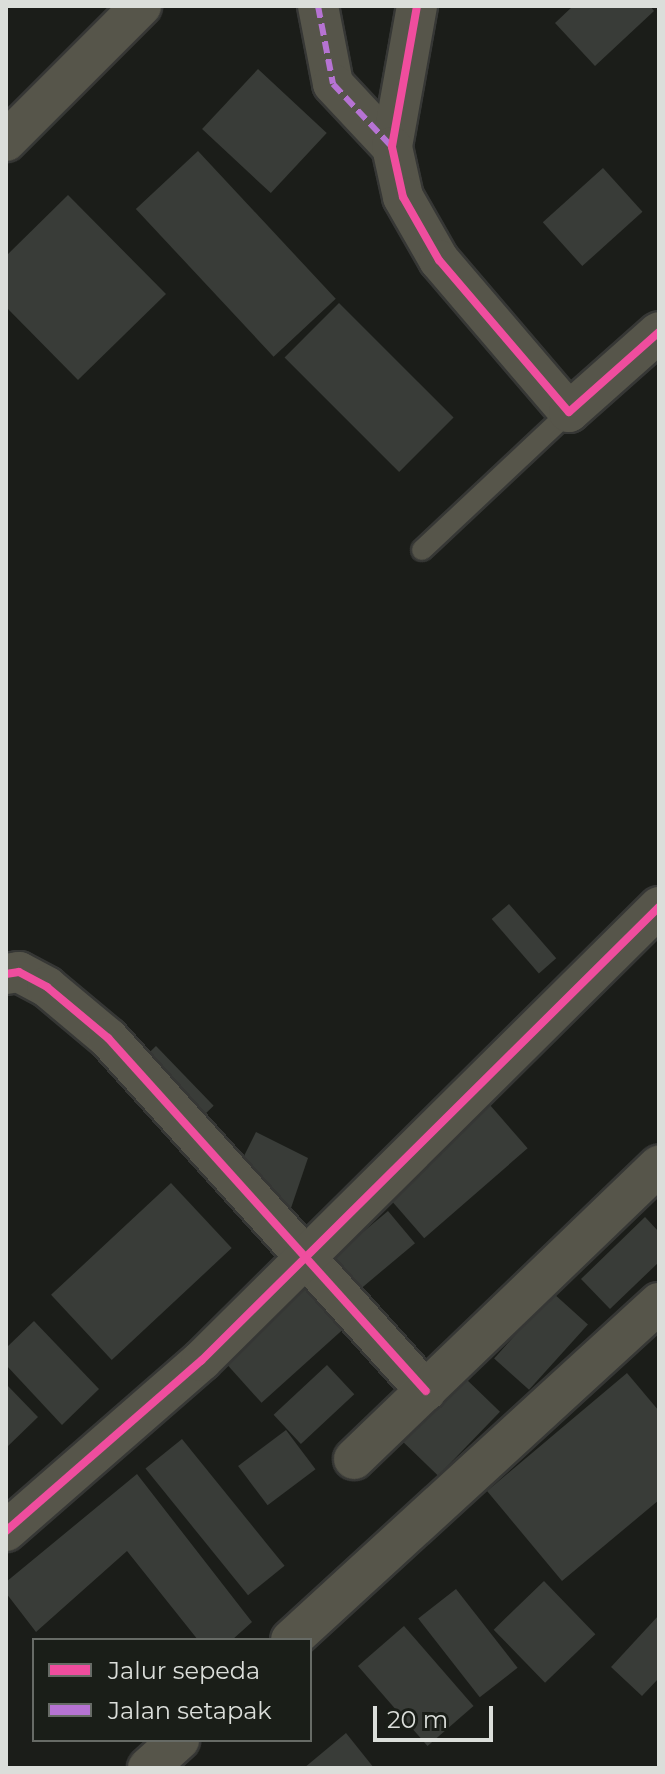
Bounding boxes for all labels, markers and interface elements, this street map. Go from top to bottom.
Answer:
legend [32,1638,312,1742]
text: Jalur sepeda [108,1656,260,1685]
scale bar [377,1690,497,1740]
text: Jalan setapak [108,1696,272,1725]
text: 20 m [387,1705,448,1734]

